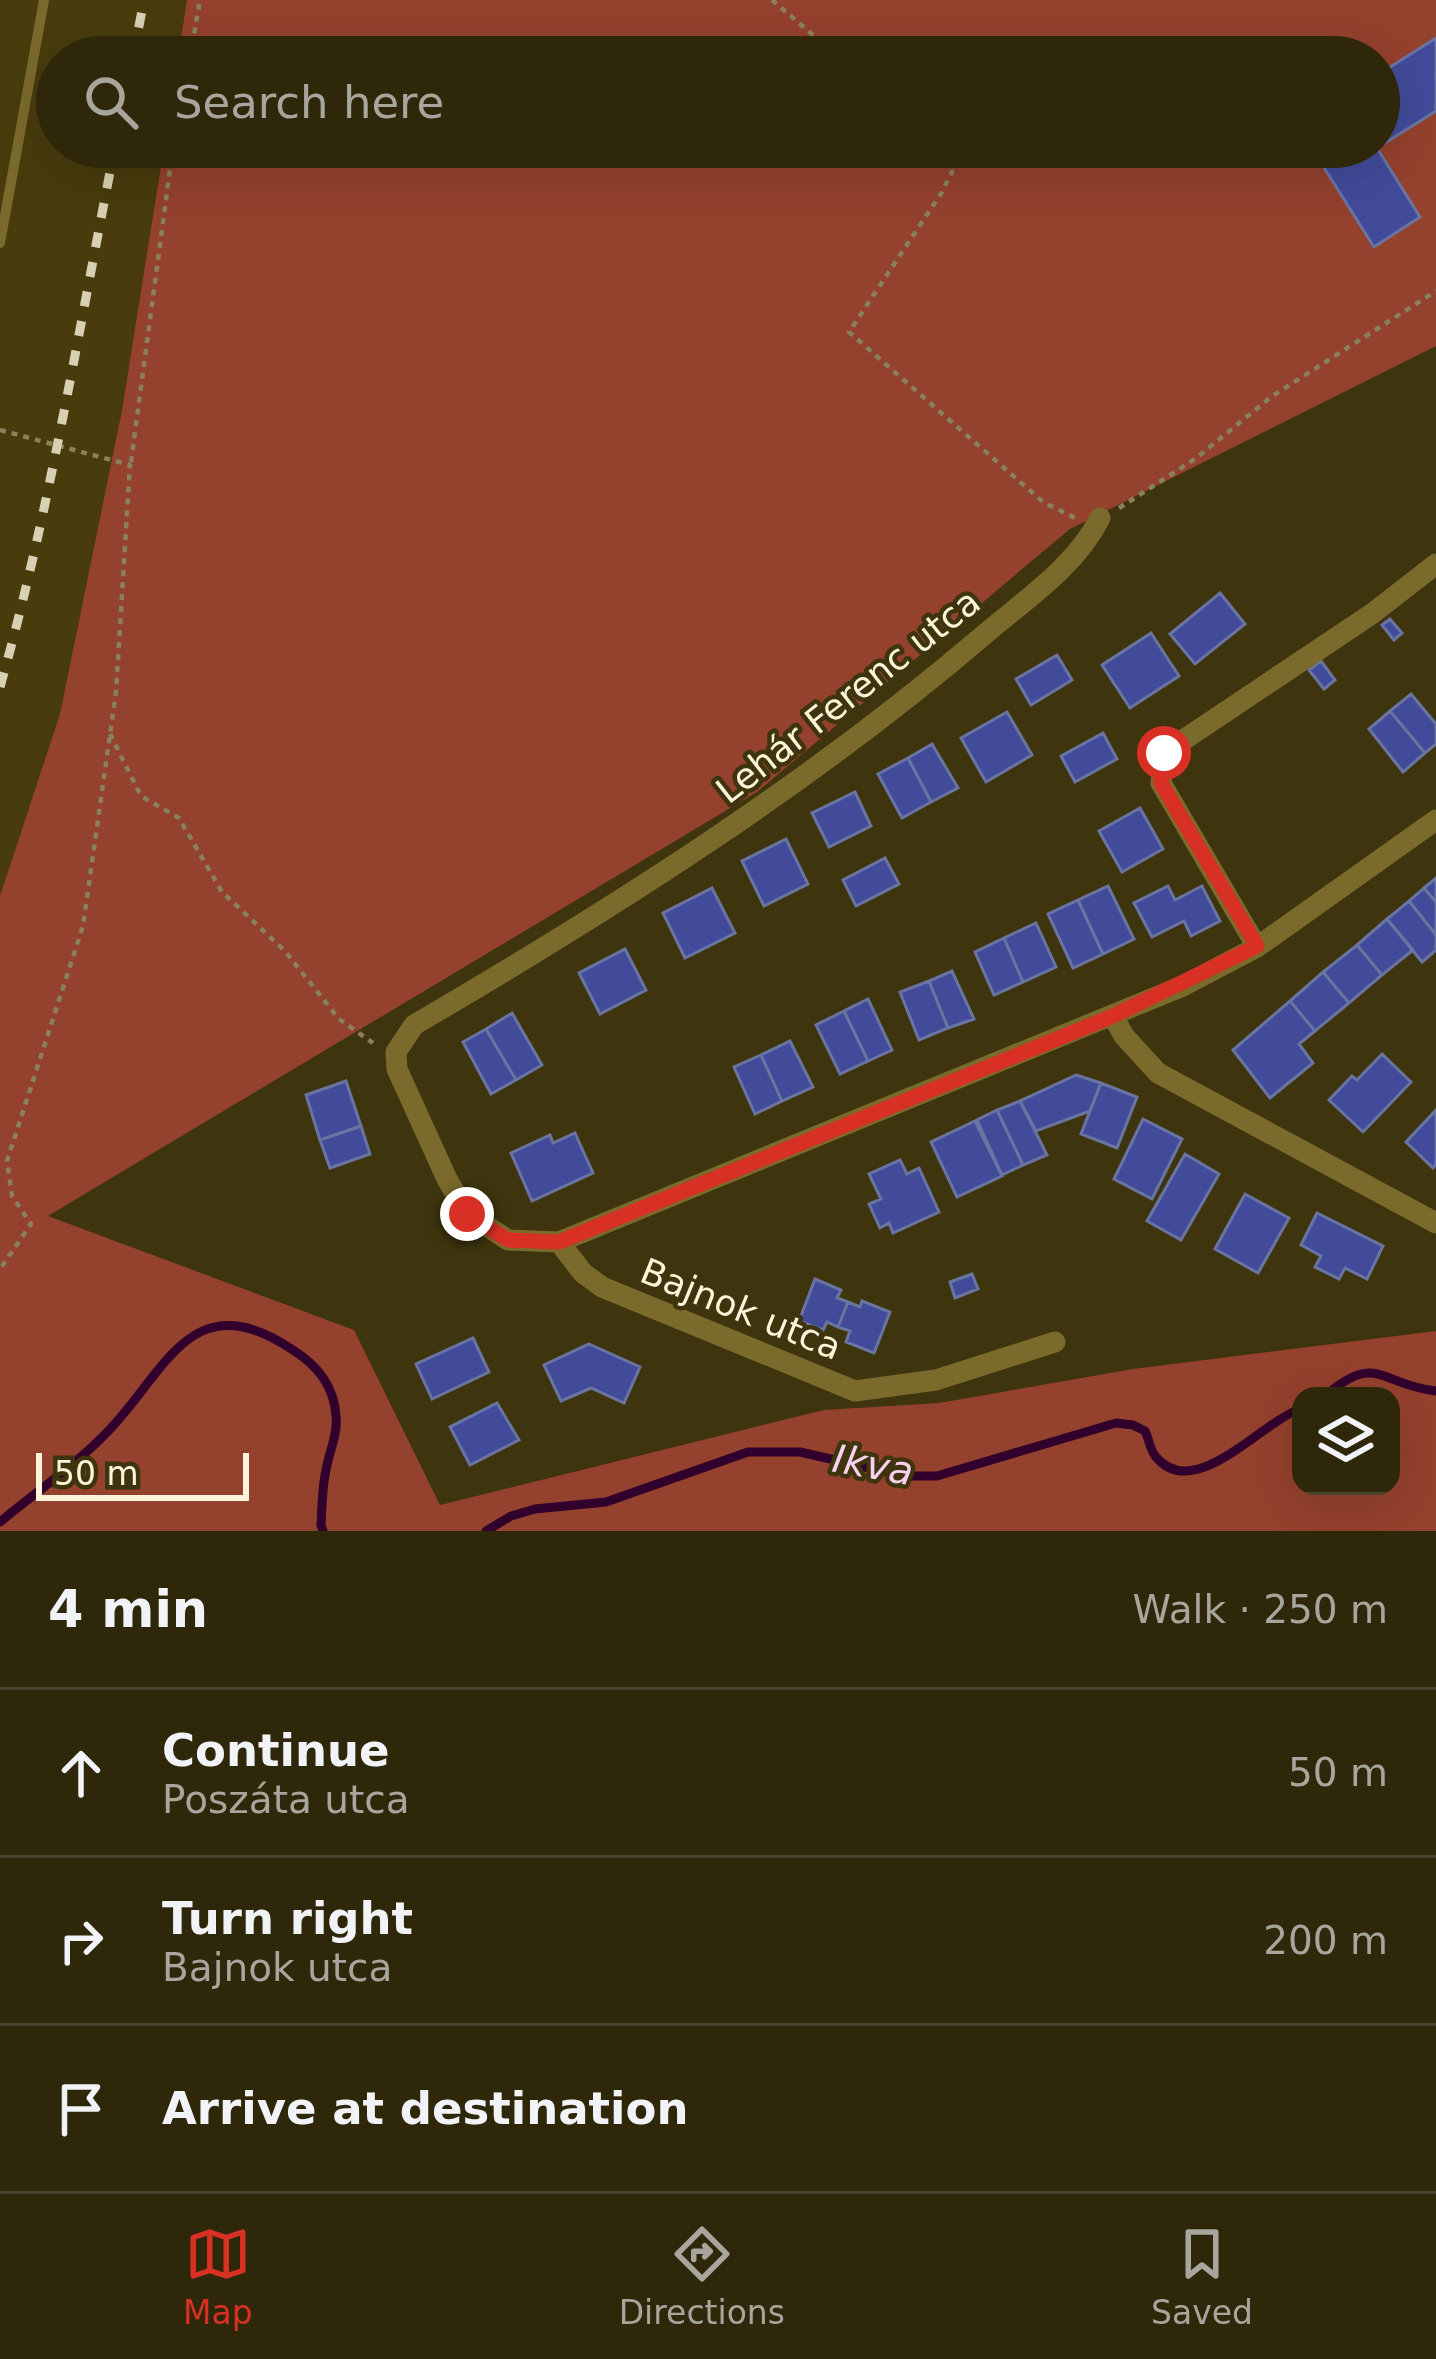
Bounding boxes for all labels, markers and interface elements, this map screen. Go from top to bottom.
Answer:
search box [36,36,1400,168]
icon: search [78,69,144,135]
text: Search here [174,76,444,129]
street label: Lehár Ferenc utca [708,581,988,811]
route start [1137,726,1191,780]
route end [440,1187,494,1241]
street label: Bajnok utca [635,1250,847,1368]
map controls [1292,1387,1400,1495]
button: layers [1292,1387,1400,1495]
water label: Ikva [829,1436,917,1494]
scale bar [36,1447,249,1500]
text: 50 m [54,1454,139,1493]
text: 4 min [48,1580,208,1639]
text: Walk · 250 m [1133,1587,1388,1632]
text: Continue [162,1724,390,1777]
icon: ahead [48,1740,114,1806]
text: 50 m [1288,1750,1388,1795]
text: Poszáta utca [162,1777,410,1822]
text: Turn right [162,1892,413,1945]
icon: right [48,1908,114,1974]
text: 200 m [1263,1918,1388,1963]
text: Bajnok utca [162,1945,392,1990]
icon: arrive [48,2076,114,2142]
text: Arrive at destination [162,2082,688,2135]
tab: Map [183,2221,253,2332]
tab: Directions [619,2221,785,2332]
tab: Saved [1151,2221,1253,2332]

